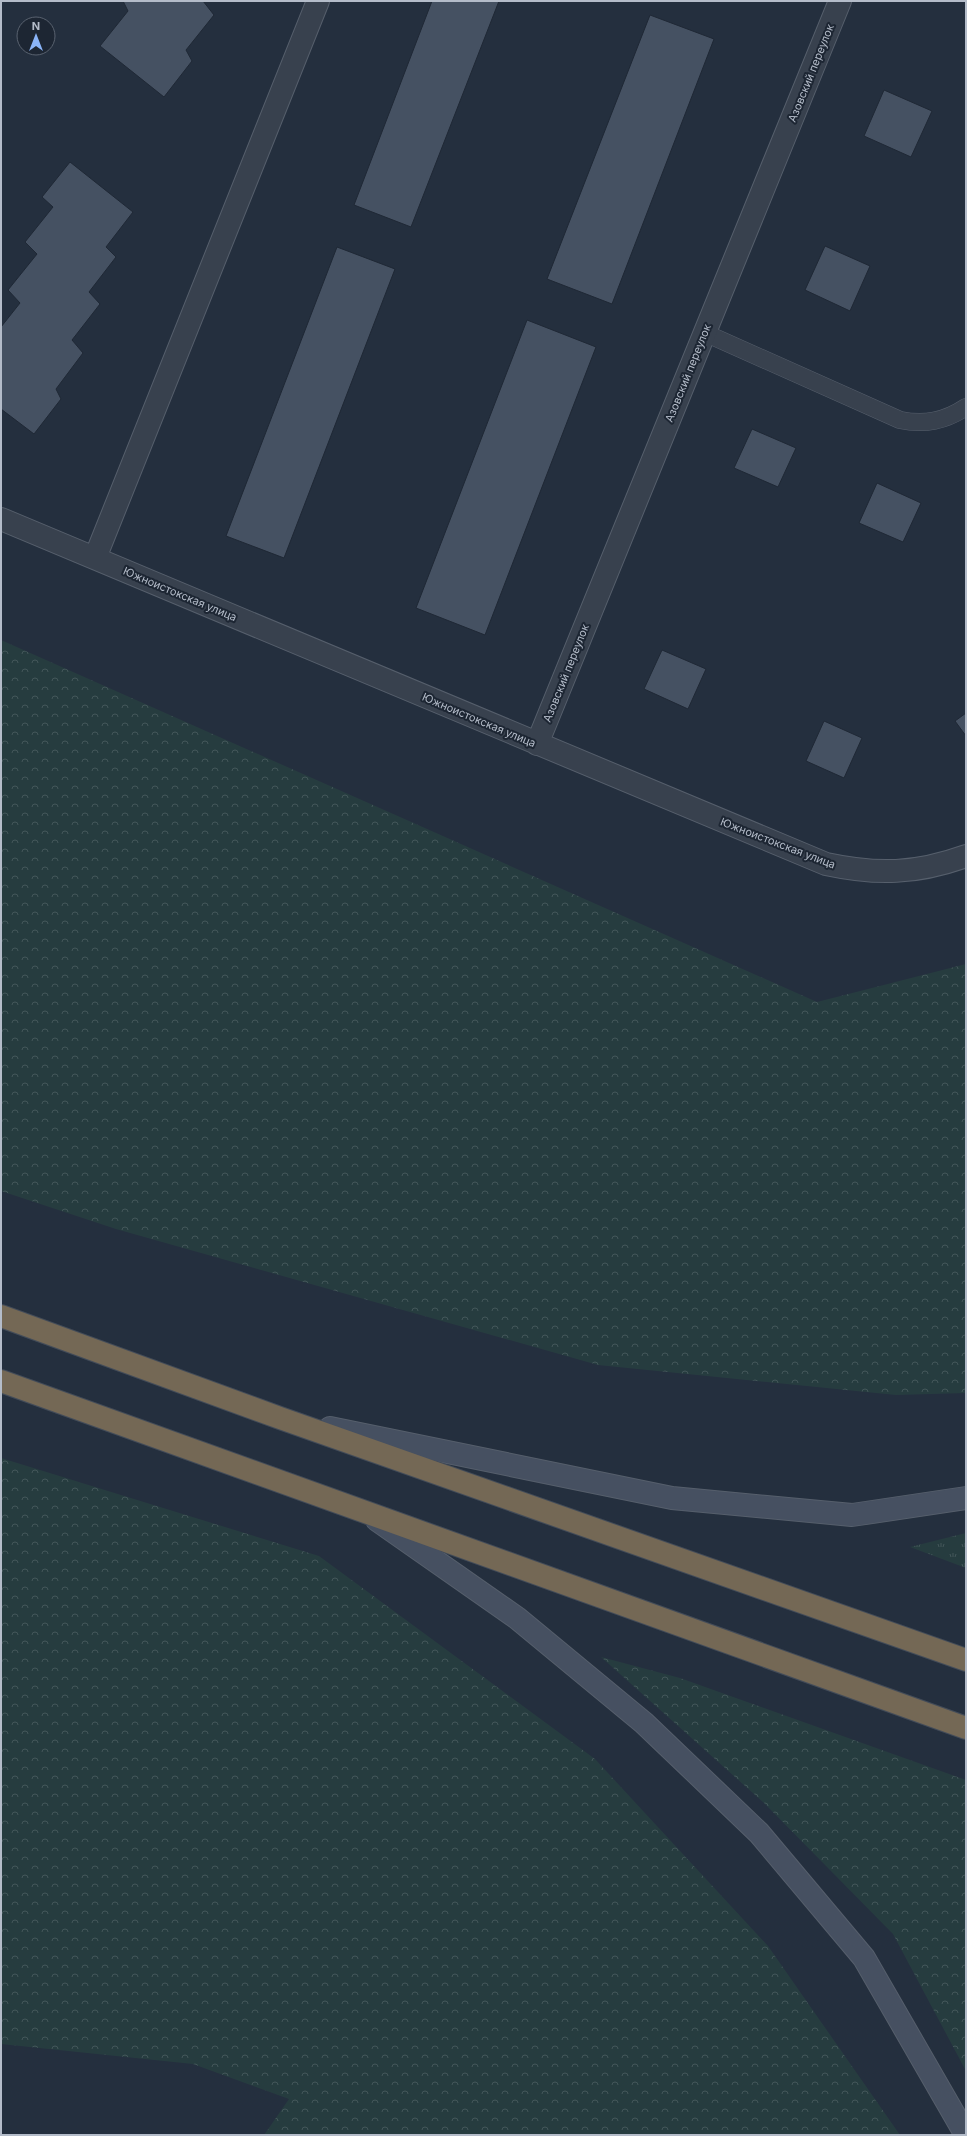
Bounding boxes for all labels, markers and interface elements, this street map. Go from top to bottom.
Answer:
north arrow [16,16,56,56]
text: N [32,19,40,33]
street label: Азовский переулок [785,22,837,124]
street label: Азовский переулок [662,322,714,424]
street label: Южноистокская улица [121,564,239,624]
street label: Азовский переулок [540,622,592,724]
street label: Южноистокская улица [420,690,538,750]
street label: Южноистокская улица [718,815,838,871]

